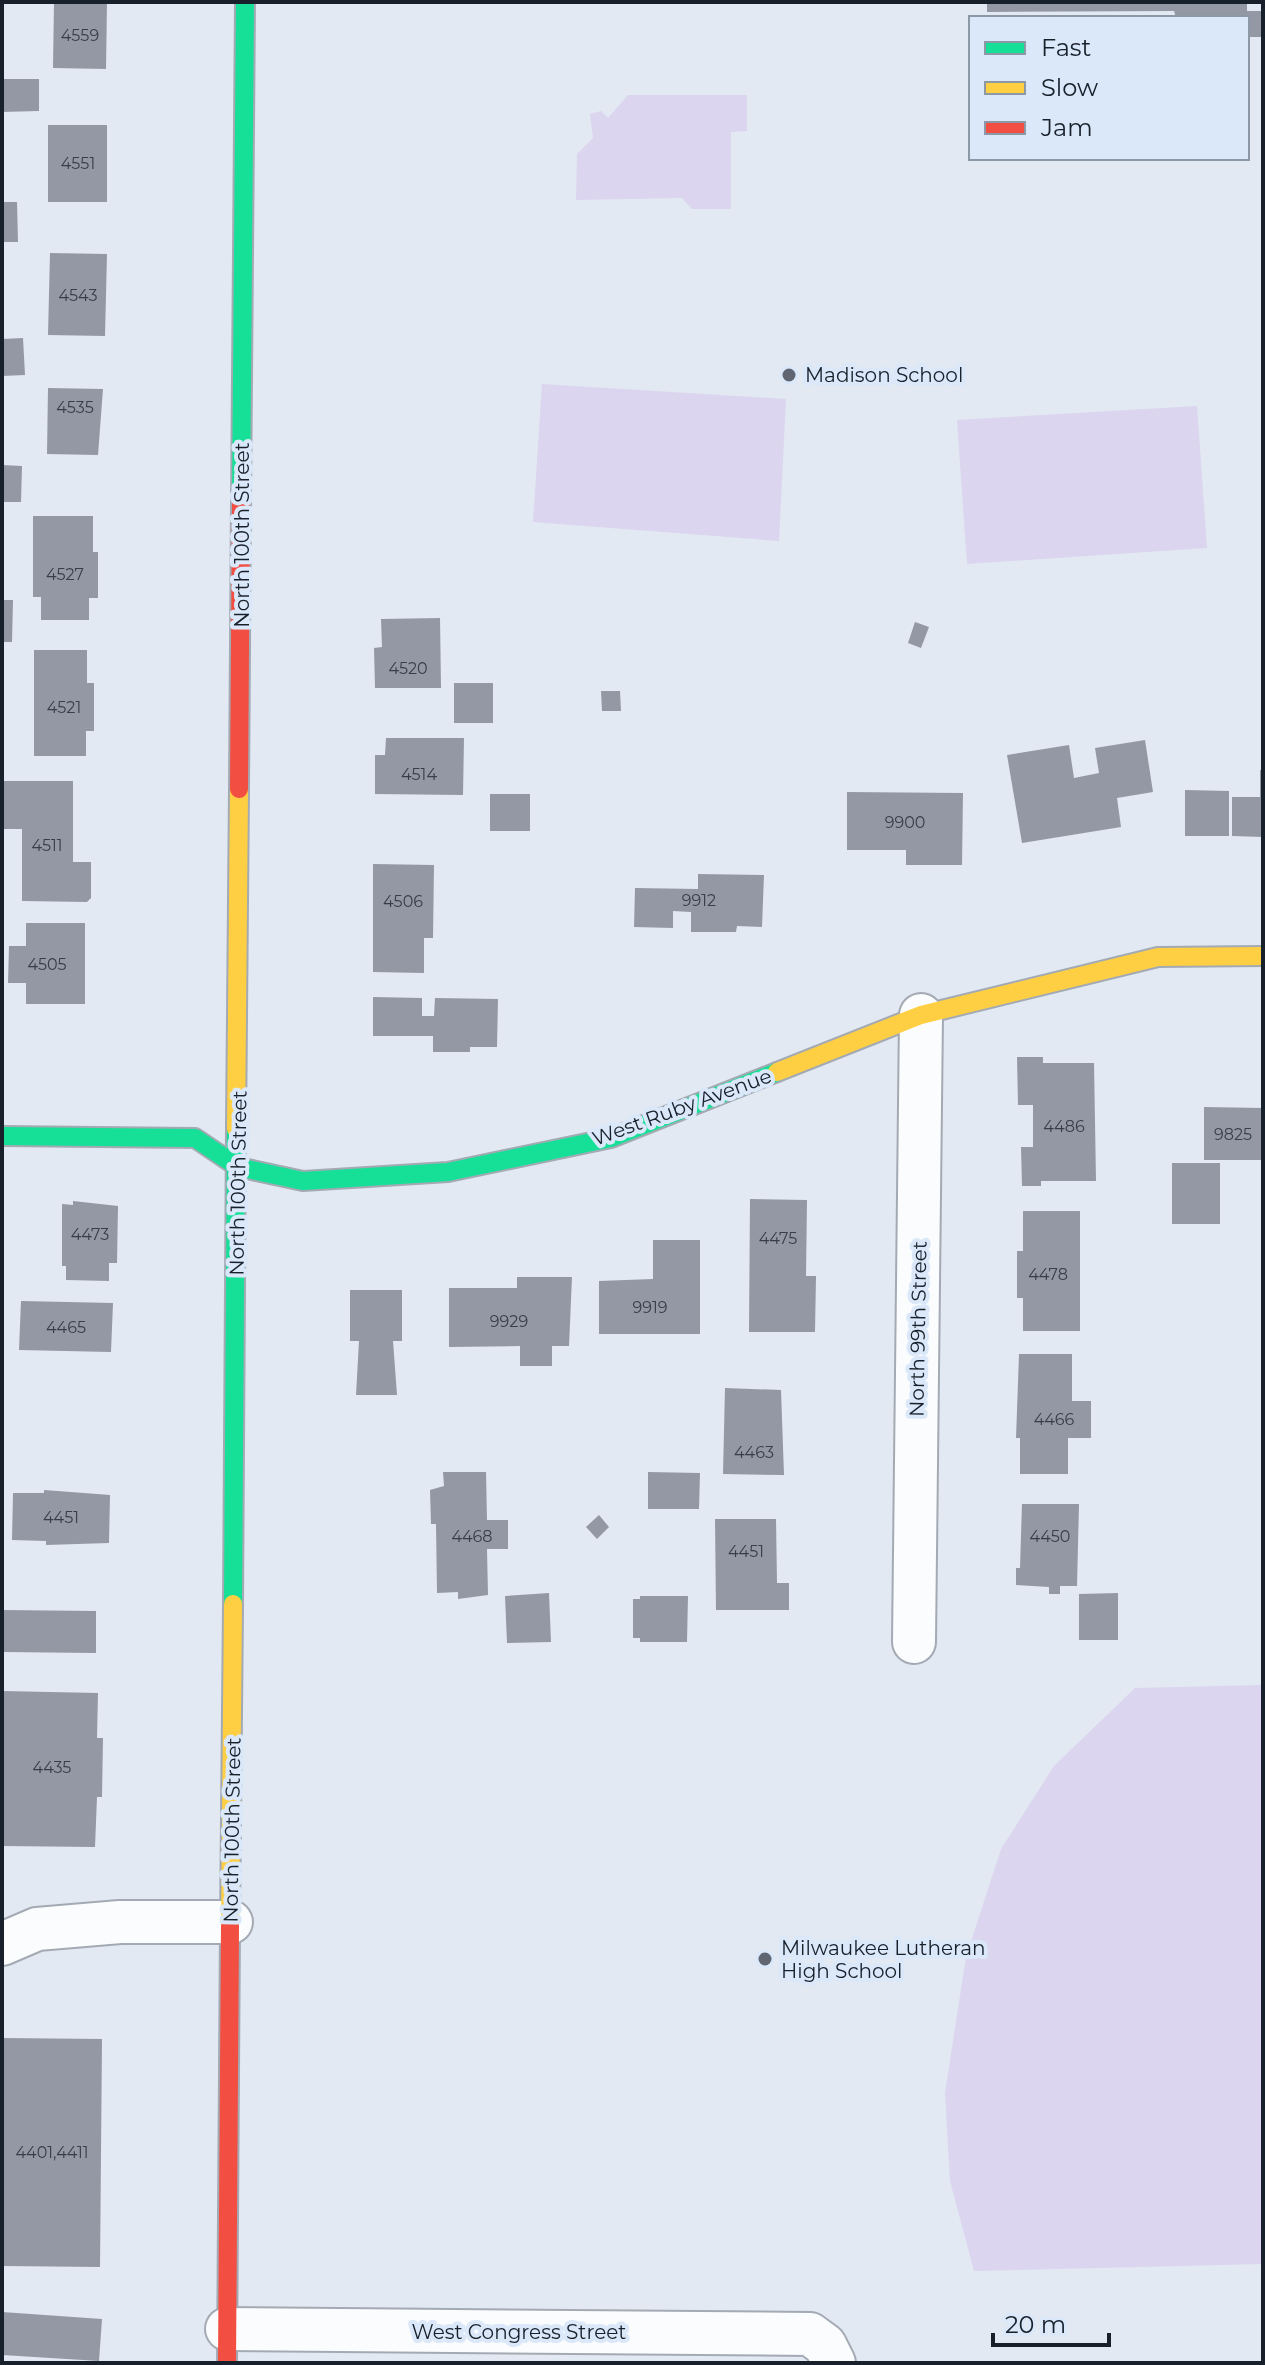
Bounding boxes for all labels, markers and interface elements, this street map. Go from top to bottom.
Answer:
legend [969,16,1249,160]
house number: 4559 [61,26,99,45]
text: Fast [1041,33,1092,62]
text: Slow [1041,73,1098,102]
text: Jam [1040,113,1093,142]
house number: 4551 [61,154,95,173]
house number: 4543 [59,286,97,305]
place label: Madison School [805,363,963,387]
marker: Madison School [780,366,798,384]
house number: 4535 [56,398,94,417]
street label: North 100th Street [230,442,254,628]
house number: 4527 [46,565,84,584]
house number: 4520 [388,659,428,678]
house number: 4521 [47,698,81,717]
house number: 4514 [401,765,437,784]
house number: 9900 [885,813,925,832]
house number: 4511 [31,836,63,855]
house number: 9912 [682,891,716,910]
house number: 4506 [383,892,423,911]
house number: 4505 [27,955,67,974]
street label: West Ruby Avenue [589,1063,775,1151]
street label: North 100th Street [224,1090,252,1276]
house number: 4486 [1043,1117,1085,1136]
house number: 9825 [1214,1125,1252,1144]
house number: 4473 [71,1225,109,1244]
house number: 4475 [759,1229,797,1248]
street label: North 99th Street [904,1241,932,1417]
house number: 4478 [1028,1265,1068,1284]
house number: 9919 [632,1298,668,1317]
house number: 9929 [490,1312,528,1331]
house number: 4465 [46,1318,86,1337]
house number: 4466 [1034,1410,1075,1429]
house number: 4463 [734,1443,774,1462]
house number: 4451 [43,1508,79,1527]
house number: 4468 [451,1527,493,1546]
house number: 4450 [1030,1527,1070,1546]
house number: 4451 [728,1542,764,1561]
street label: North 100th Street [218,1737,246,1923]
house number: 4435 [33,1758,71,1777]
place label: Milwaukee Lutheran High School [781,1936,986,1983]
marker: Milwaukee Lutheran High School [756,1950,774,1968]
house number: 4401,4411 [15,2143,89,2162]
scale bar [993,2297,1109,2347]
text: 20 m [1005,2310,1066,2339]
street label: West Congress Street [412,2320,626,2344]

